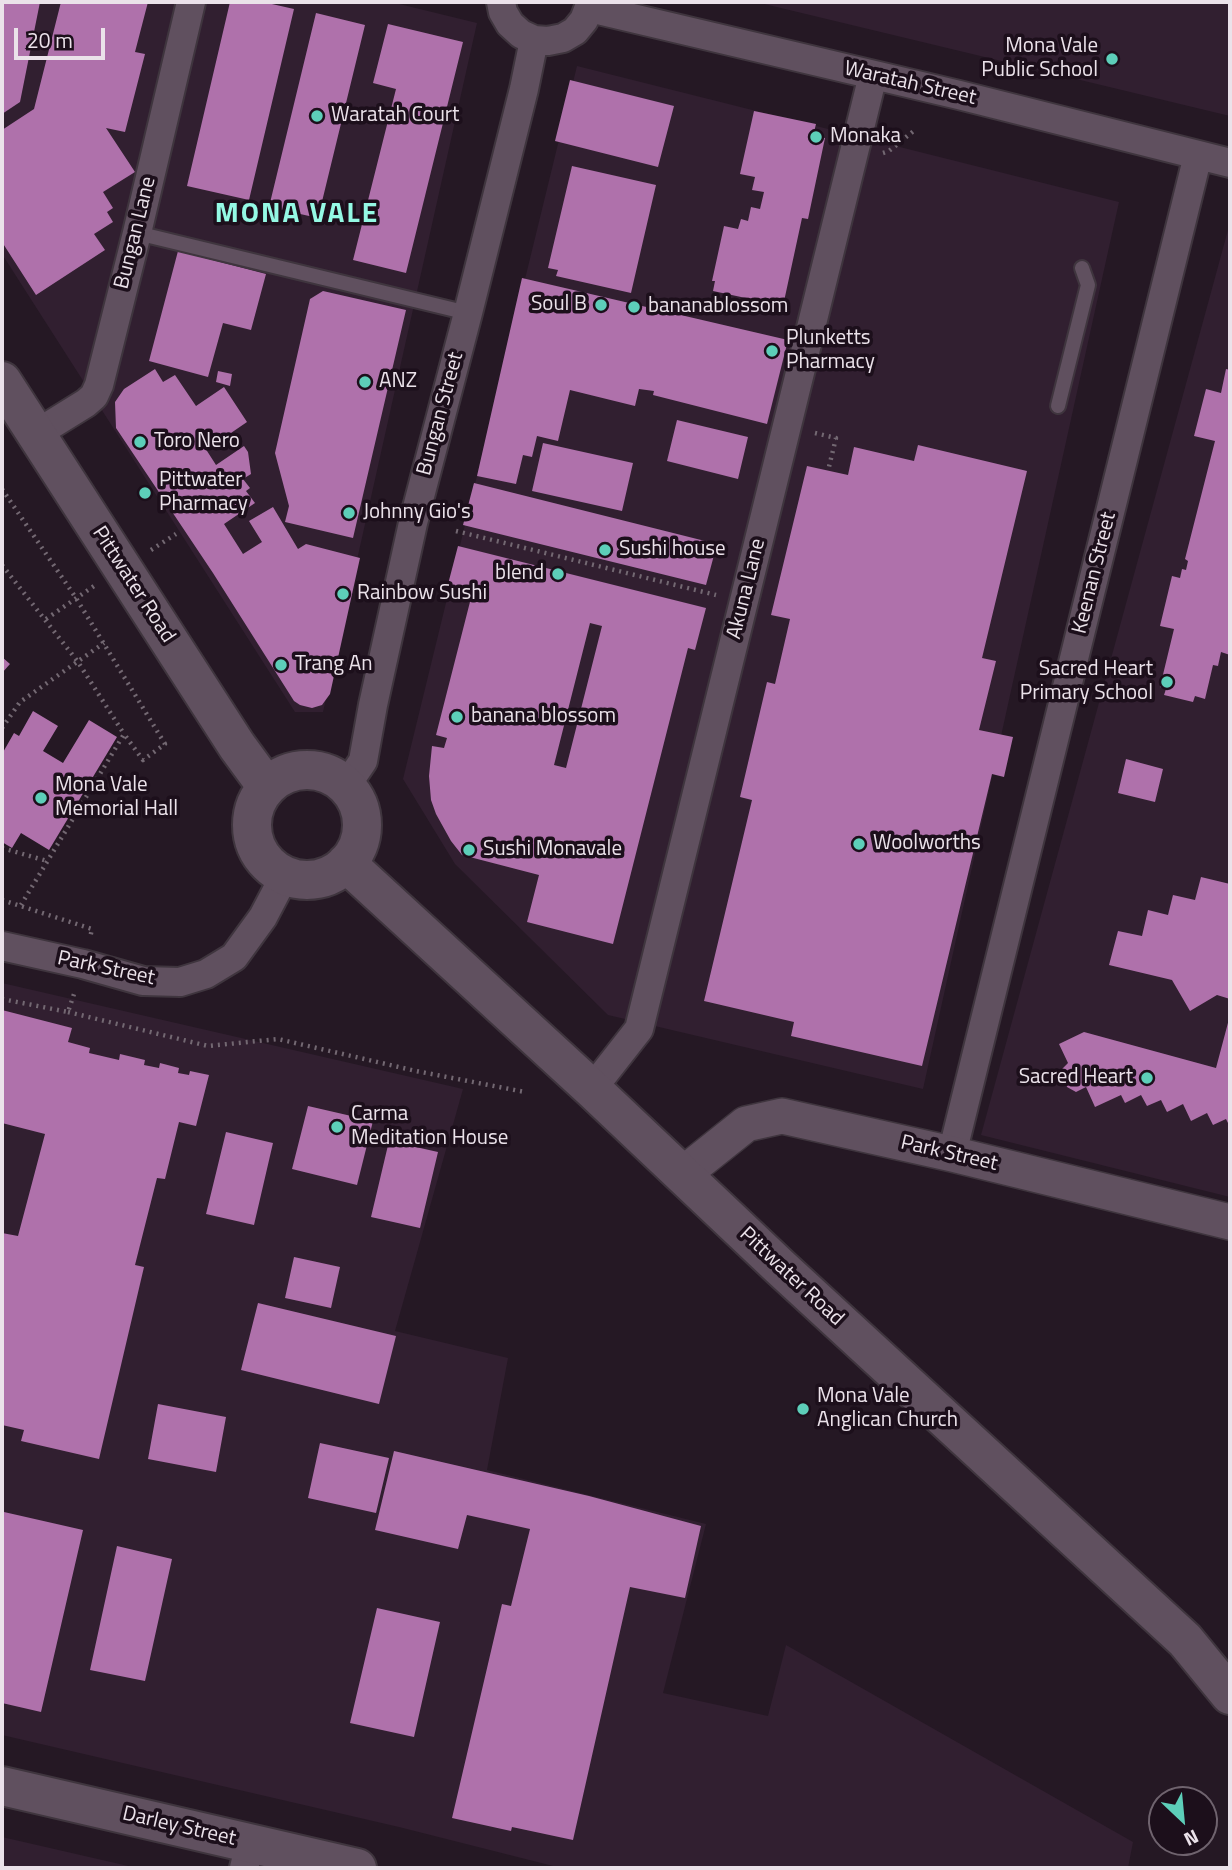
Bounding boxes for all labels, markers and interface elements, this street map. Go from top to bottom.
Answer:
scale bar [18,14,108,58]
text: 20 m [27,24,73,56]
place label: Mona Vale Public School [981,34,1098,84]
marker: Mona Vale Public School [1104,51,1120,67]
street label: Waratah Street [842,57,978,111]
place label: Waratah Court [331,103,459,129]
marker: Waratah Court [309,108,325,124]
place label: Monaka [830,124,901,150]
marker: Monaka [808,129,824,145]
street label: Bungan Lane [110,174,162,292]
district label: MONA VALE [216,198,378,232]
place label: Soul B [531,292,587,318]
place label: bananablossom [648,294,788,320]
marker: Soul B [593,297,609,313]
marker: bananablossom [626,299,642,315]
place label: Plunketts Pharmacy [786,326,875,376]
marker: Plunketts Pharmacy [764,343,780,359]
street label: Bungan Street [412,350,470,478]
place label: ANZ [379,369,417,395]
marker: ANZ [357,374,373,390]
place label: Toro Nero [154,429,240,455]
marker: Toro Nero [132,434,148,450]
place label: Pittwater Pharmacy [159,468,248,518]
marker: Pittwater Pharmacy [137,485,153,501]
place label: Johnny Gio's [363,500,471,526]
marker: Johnny Gio's [341,505,357,521]
street label: Keenan Street [1068,509,1122,637]
street label: Pittwater Road [86,522,180,648]
street label: Akuna Lane [722,536,772,642]
place label: Sushi house [619,537,726,563]
marker: Sushi house [597,542,613,558]
place label: blend [495,561,544,587]
marker: blend [550,566,566,582]
place label: Rainbow Sushi [357,581,487,607]
marker: Rainbow Sushi [335,586,351,602]
place label: Trang An [295,652,373,678]
marker: Trang An [273,657,289,673]
place label: Sacred Heart Primary School [1020,657,1153,707]
marker: Sacred Heart Primary School [1159,674,1175,690]
place label: banana blossom [471,704,616,730]
marker: banana blossom [449,709,465,725]
place label: Mona Vale Memorial Hall [55,773,178,823]
marker: Mona Vale Memorial Hall [33,790,49,806]
place label: Woolworths [873,831,981,857]
marker: Woolworths [851,836,867,852]
place label: Sushi Monavale [483,837,622,863]
marker: Sushi Monavale [461,842,477,858]
street label: Park Street [55,946,157,992]
place label: Sacred Heart [1019,1065,1133,1091]
marker: Sacred Heart [1139,1070,1155,1086]
place label: Carma Meditation House [351,1102,508,1152]
marker: Carma Meditation House [329,1119,345,1135]
street label: Park Street [898,1131,1000,1177]
street label: Pittwater Road [734,1222,848,1332]
place label: Mona Vale Anglican Church [817,1384,958,1434]
marker: Mona Vale Anglican Church [795,1401,811,1417]
north arrow [1148,1786,1218,1856]
street label: Darley Street [120,1802,238,1852]
text: N [1179,1823,1204,1854]

